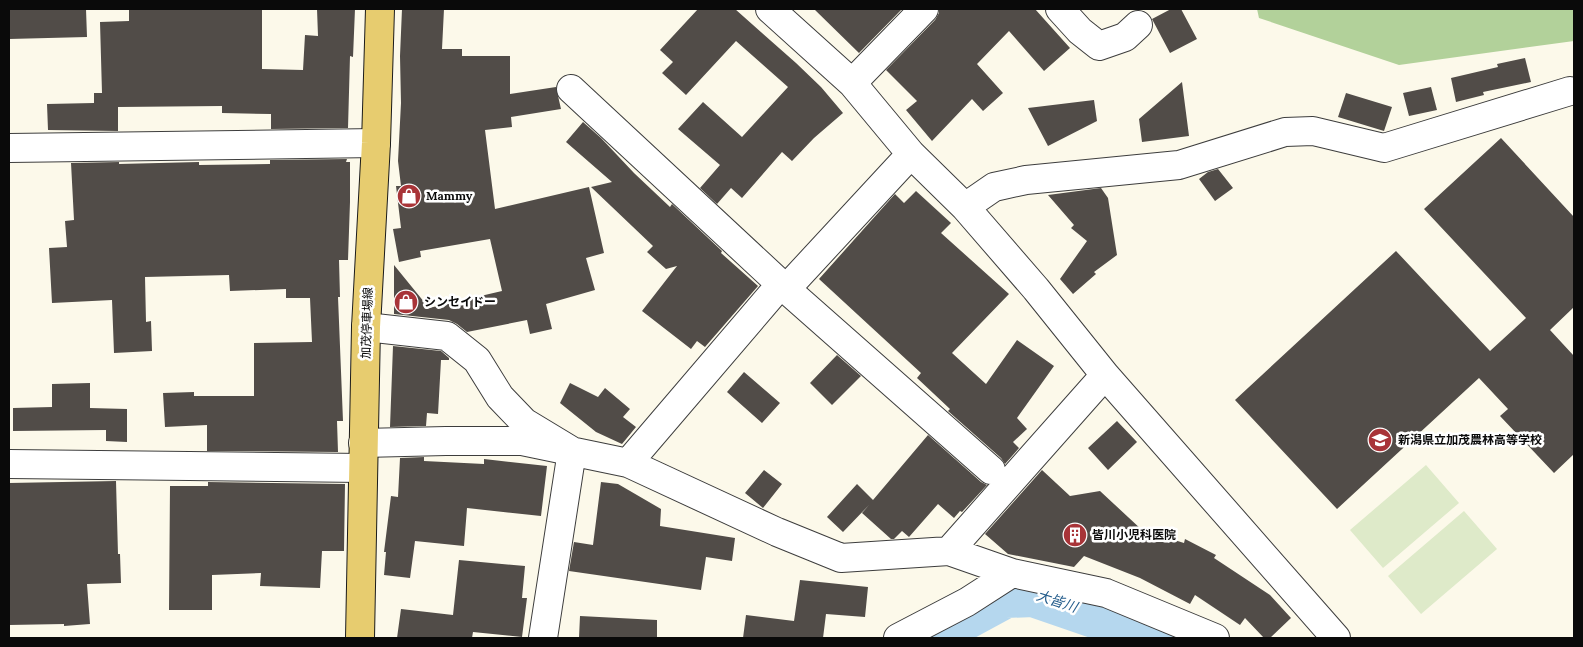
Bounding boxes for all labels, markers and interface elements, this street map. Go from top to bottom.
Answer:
shop icon: Mammy [396,183,422,209]
place label: Mammy [426,188,473,203]
street label: 加茂停車場線 [358,287,375,359]
shop icon: シンセイドー [393,289,419,315]
place label: シンセイドー [424,294,496,309]
school or university icon: 新潟県立加茂農林高等学校 [1367,427,1393,453]
place label: 新潟県立加茂農林高等学校 [1398,432,1542,447]
building icon: 皆川小児科医院 [1062,522,1088,548]
place label: 皆川小児科医院 [1092,527,1176,542]
water label: 大皆川 [1034,586,1082,617]

